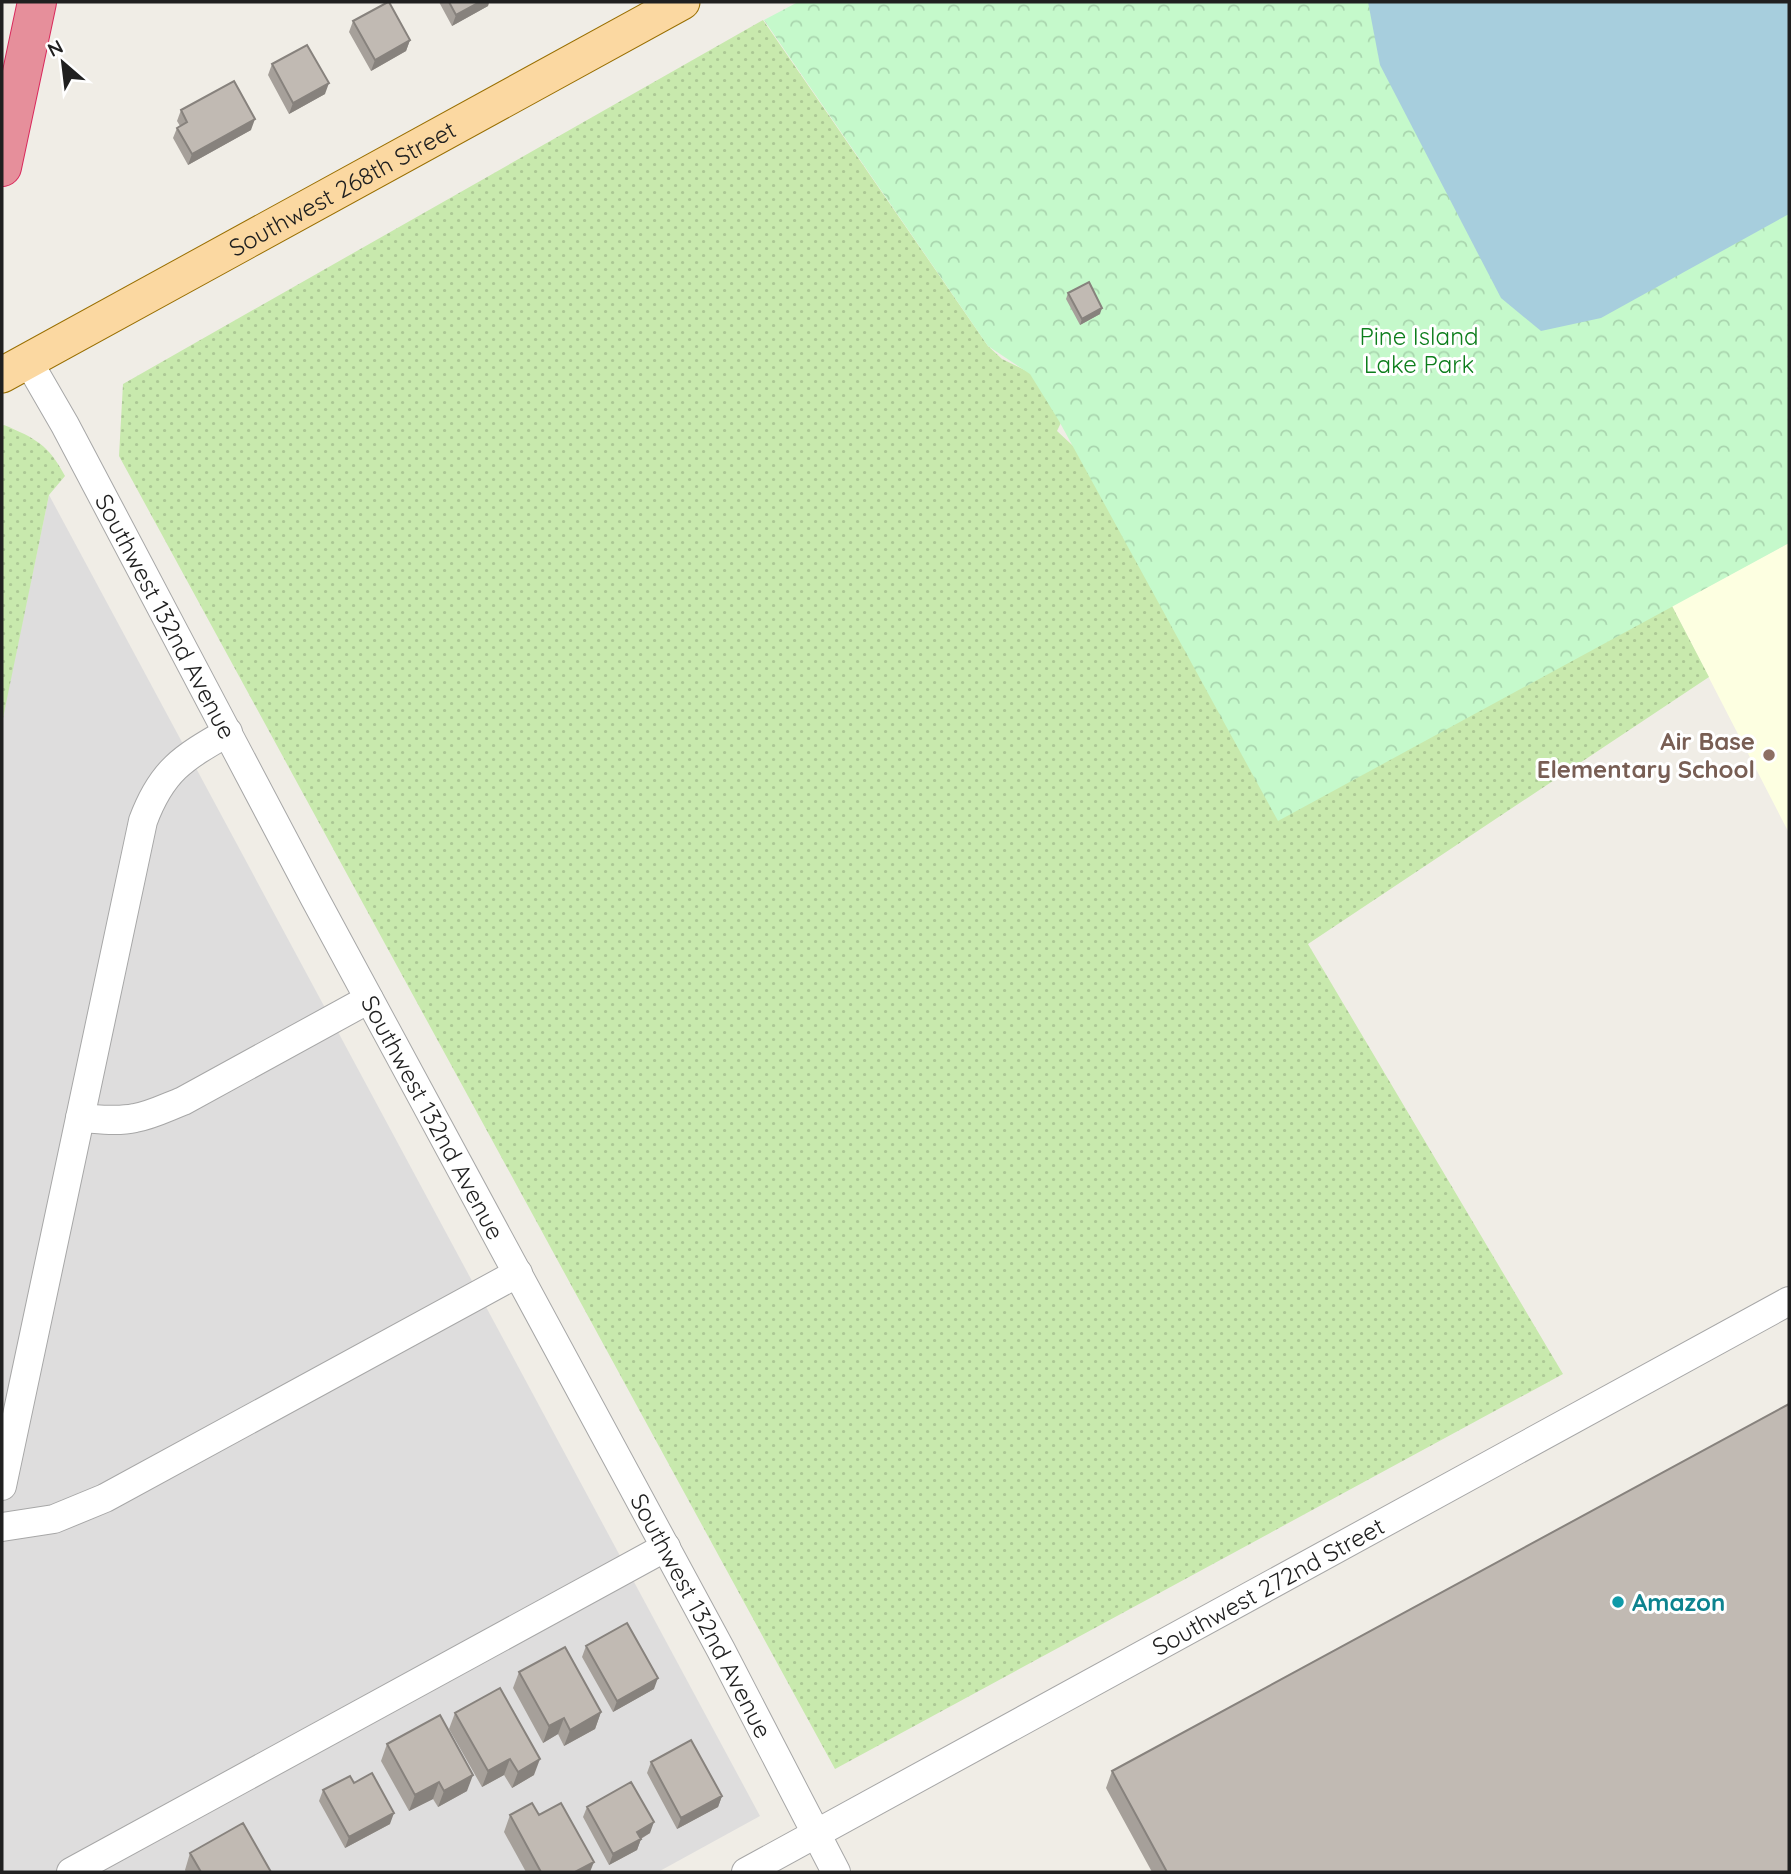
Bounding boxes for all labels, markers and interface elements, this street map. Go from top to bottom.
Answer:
north arrow [28,28,98,98]
text: N [43,34,67,62]
street label: Southwest 268th Street [224,114,461,263]
park label: Pine Island Lake Park [1359,321,1479,379]
street label: Southwest 132nd Avenue [89,488,243,744]
place label: Air Base Elementary School [1537,726,1755,784]
marker: Air Base Elementary School [1761,747,1777,763]
street label: Southwest 132nd Avenue [355,990,511,1244]
street label: Southwest 132nd Avenue [624,1488,779,1743]
street label: Southwest 272nd Street [1147,1511,1389,1662]
place label: Amazon [1632,1587,1725,1617]
marker: Amazon [1610,1594,1626,1610]

